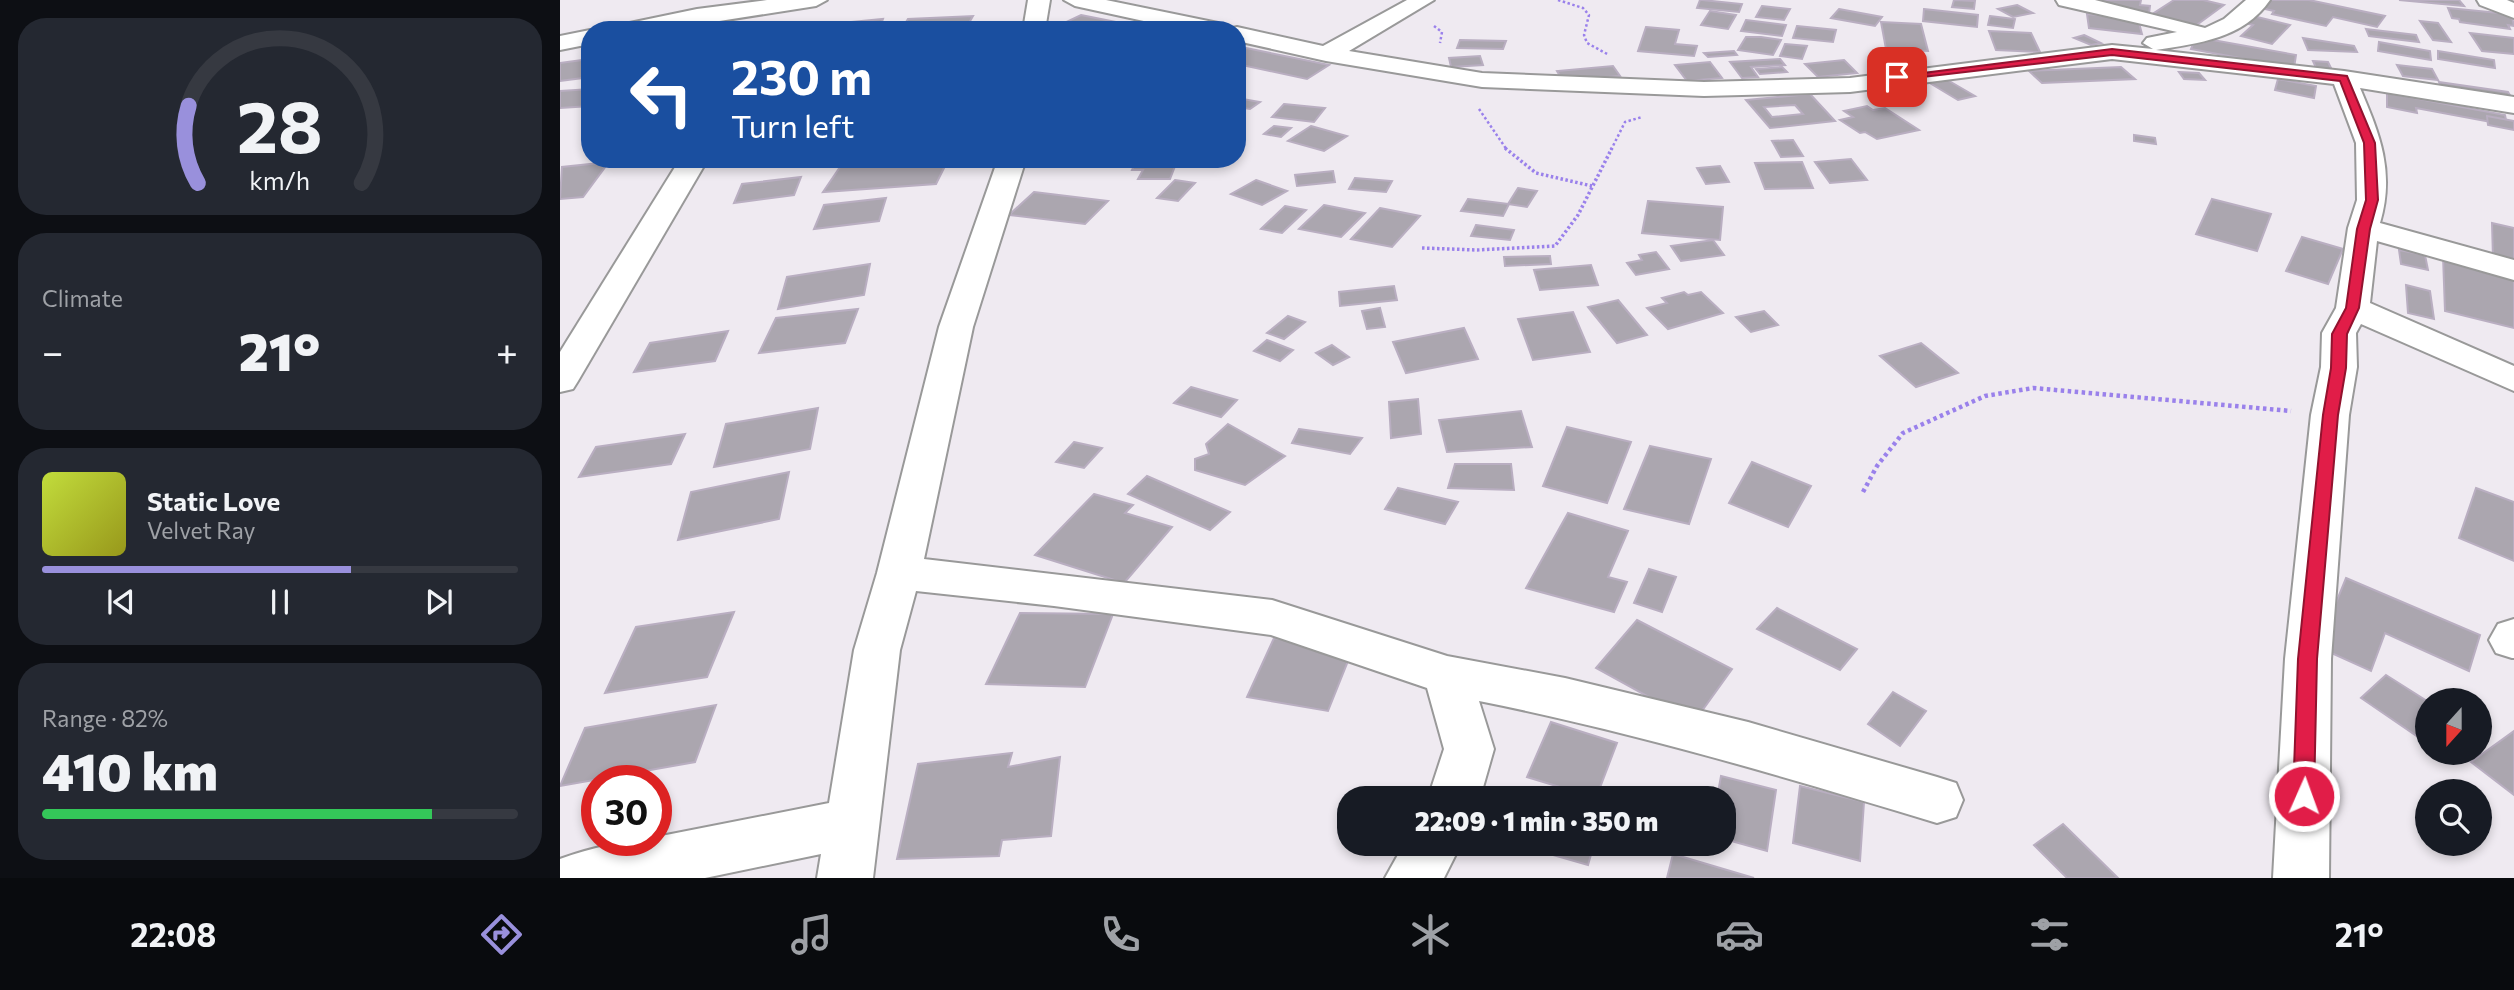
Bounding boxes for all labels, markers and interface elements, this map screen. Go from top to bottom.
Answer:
text: 230 m [731,45,872,105]
pin [1867,47,1927,107]
icon: left [616,49,707,140]
icon: arrive [1878,58,1916,96]
text: 28 [237,79,323,168]
text: Turn left [731,105,855,145]
text: km/h [250,164,310,194]
text: Climate [42,284,123,312]
text: 21° [239,318,320,382]
text: − [42,327,64,374]
text: + [496,327,518,374]
text: Static Love [147,485,280,516]
text: Velvet Ray [147,516,255,544]
icon: previous [102,583,140,621]
icon: pause [261,583,299,621]
icon: next [420,583,458,621]
north arrow [2415,688,2492,765]
map controls [2415,688,2492,856]
text: Range · 82% [42,704,168,732]
text: 410 km [42,738,218,802]
position arrow [2267,759,2341,833]
speed limit sign: 30 [581,765,672,856]
button: search [2415,779,2492,856]
text: 22:09 · 1 min · 350 m [1415,805,1658,836]
icon: directions [477,910,526,959]
icon: music [787,910,836,959]
icon: phone [1096,910,1145,959]
icon: climate [1406,910,1455,959]
icon: car [1715,910,1764,959]
icon: filters [2025,910,2074,959]
text: 22:08 [130,914,216,954]
text: 21° [2335,914,2384,954]

